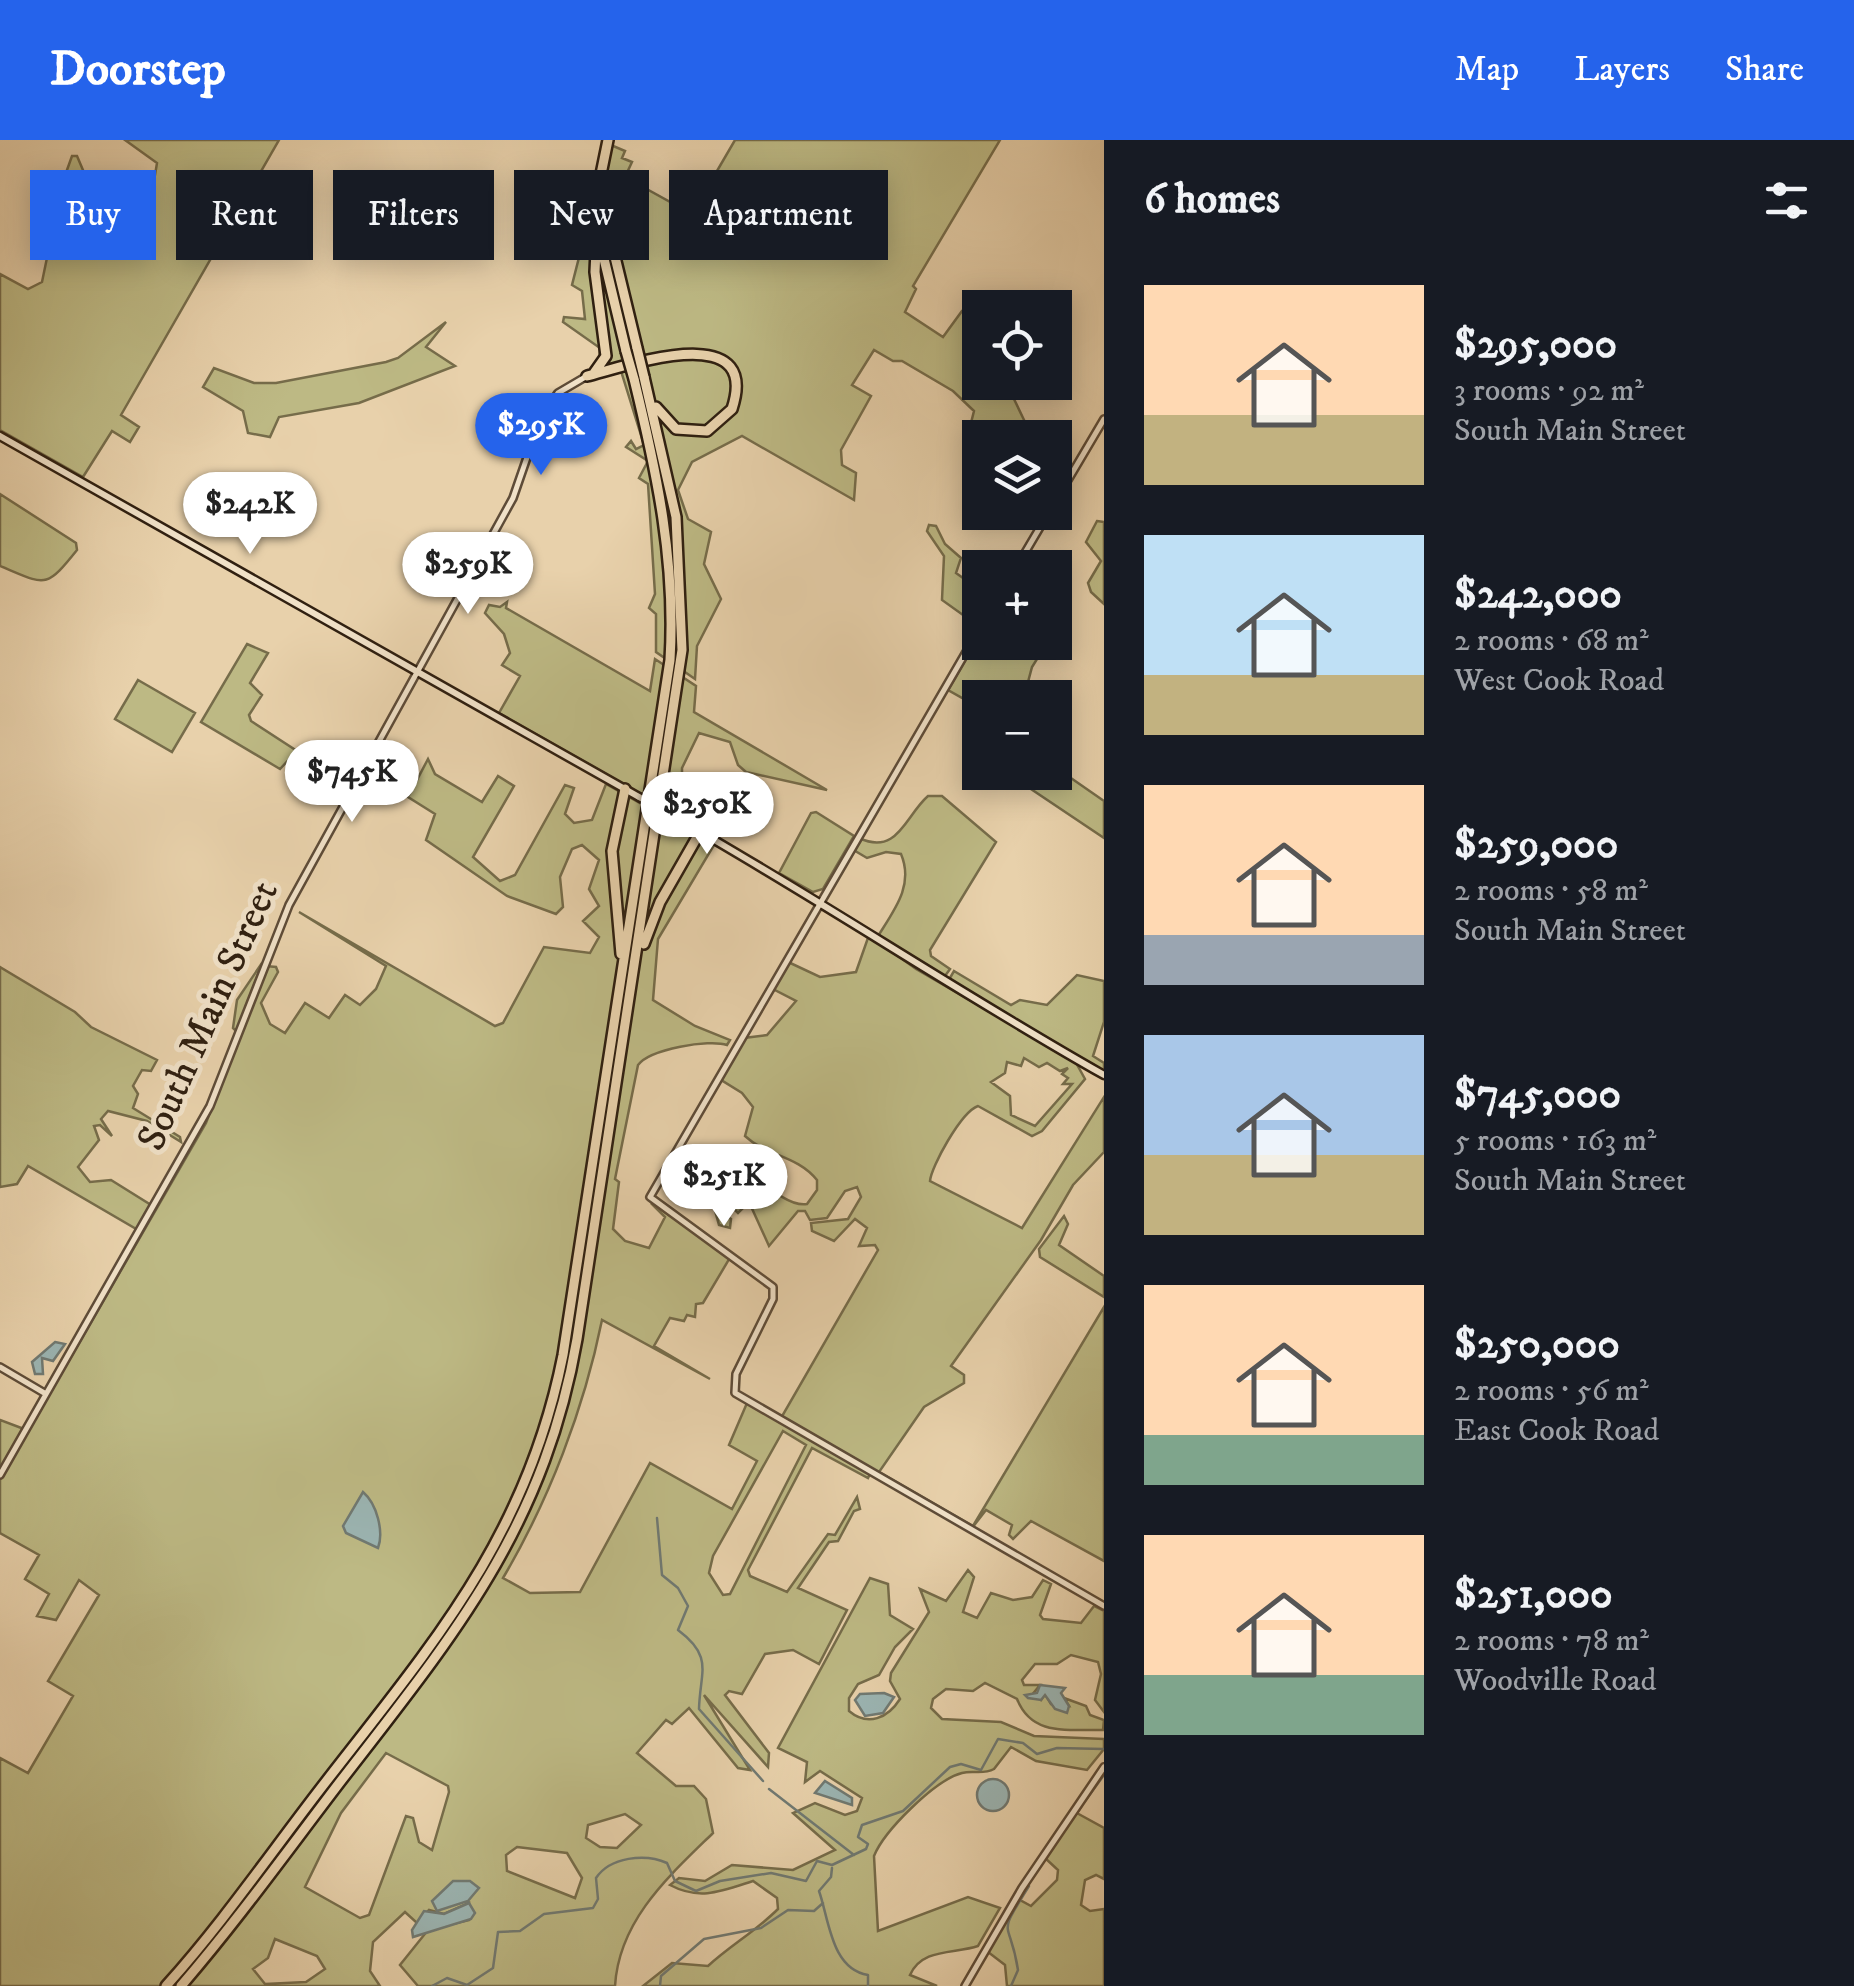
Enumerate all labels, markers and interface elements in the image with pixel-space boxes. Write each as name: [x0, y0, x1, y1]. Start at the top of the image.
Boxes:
text: Doorstep: [50, 40, 226, 100]
text: Map: [1455, 48, 1519, 92]
text: Layers: [1574, 48, 1670, 92]
text: Share: [1725, 48, 1804, 92]
chip: Buy: [30, 170, 156, 260]
chip: Rent: [176, 170, 313, 260]
chip: Filters: [333, 170, 494, 260]
chip: New: [514, 170, 649, 260]
chip: Apartment: [669, 170, 888, 260]
icon: filters: [1759, 173, 1814, 228]
text: 6 homes: [1144, 174, 1280, 226]
map controls: [962, 290, 1072, 790]
button: locate: [962, 290, 1072, 400]
text: $295,000: [1454, 319, 1617, 371]
icon: home: [1224, 325, 1344, 445]
text: 3 rooms · 92 m²: [1454, 371, 1644, 411]
pin: $295K: [471, 393, 611, 478]
text: $295K: [497, 405, 585, 445]
text: South Main Street: [1454, 411, 1686, 451]
button: layers: [962, 420, 1072, 530]
pin: $242K: [180, 472, 320, 557]
text: $242K: [205, 484, 295, 524]
pin: $259K: [398, 532, 538, 617]
text: $259K: [424, 544, 512, 584]
button: +: [962, 550, 1072, 660]
text: $242,000: [1454, 569, 1622, 621]
icon: home: [1224, 575, 1344, 695]
text: 2 rooms · 68 m²: [1454, 621, 1649, 661]
text: West Cook Road: [1454, 661, 1664, 701]
button: −: [962, 680, 1072, 790]
pin: $745K: [282, 740, 422, 825]
text: $745K: [307, 752, 397, 792]
pin: $250K: [637, 772, 777, 857]
text: $250K: [663, 784, 751, 824]
text: $259,000: [1454, 819, 1618, 871]
icon: home: [1224, 825, 1344, 945]
text: 2 rooms · 58 m²: [1454, 871, 1648, 911]
street label: South Main Street: [127, 873, 291, 1159]
text: South Main Street: [1454, 911, 1686, 951]
text: $745,000: [1454, 1069, 1621, 1121]
icon: home: [1224, 1075, 1344, 1195]
text: 5 rooms · 163 m²: [1454, 1121, 1656, 1161]
pin: $251K: [654, 1144, 794, 1229]
text: $251K: [682, 1156, 766, 1196]
text: South Main Street: [1454, 1161, 1686, 1201]
text: $250,000: [1454, 1319, 1620, 1371]
icon: home: [1224, 1325, 1344, 1445]
text: 2 rooms · 56 m²: [1454, 1371, 1649, 1411]
text: East Cook Road: [1454, 1411, 1659, 1451]
text: $251,000: [1454, 1569, 1613, 1621]
icon: home: [1224, 1575, 1344, 1695]
text: 2 rooms · 78 m²: [1454, 1621, 1649, 1661]
text: Woodville Road: [1454, 1661, 1657, 1701]

